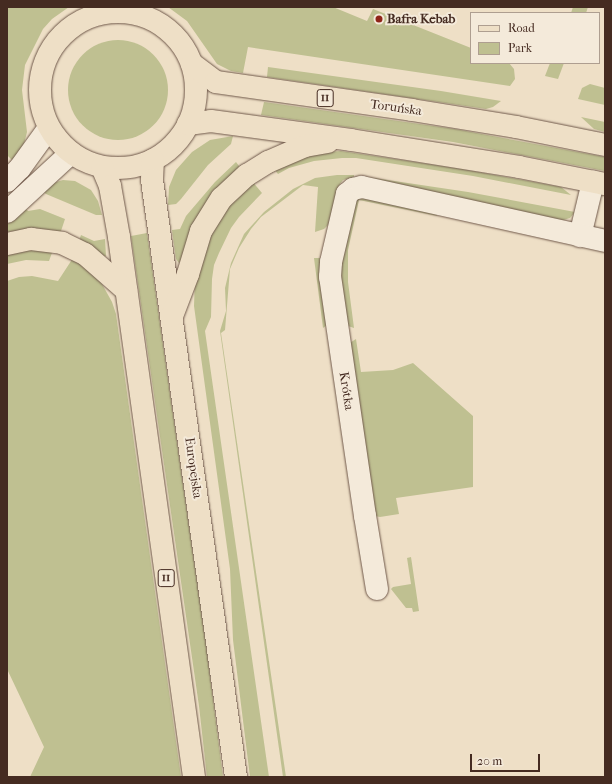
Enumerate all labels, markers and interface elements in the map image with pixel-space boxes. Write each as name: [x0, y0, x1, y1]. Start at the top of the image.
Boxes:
place label: Bafra Kebab: [387, 11, 455, 27]
legend: [470, 12, 600, 64]
marker: Bafra Kebab: [374, 14, 384, 24]
text: Road: [508, 21, 535, 35]
text: Park: [508, 41, 532, 55]
road number: 11: [316, 88, 334, 108]
street label: Toruńska: [369, 97, 423, 119]
street label: Krótka: [335, 371, 357, 411]
street label: Europejska: [181, 436, 205, 500]
road number: 11: [157, 568, 175, 588]
scale bar: [472, 746, 542, 772]
text: 20 m: [477, 754, 502, 768]

